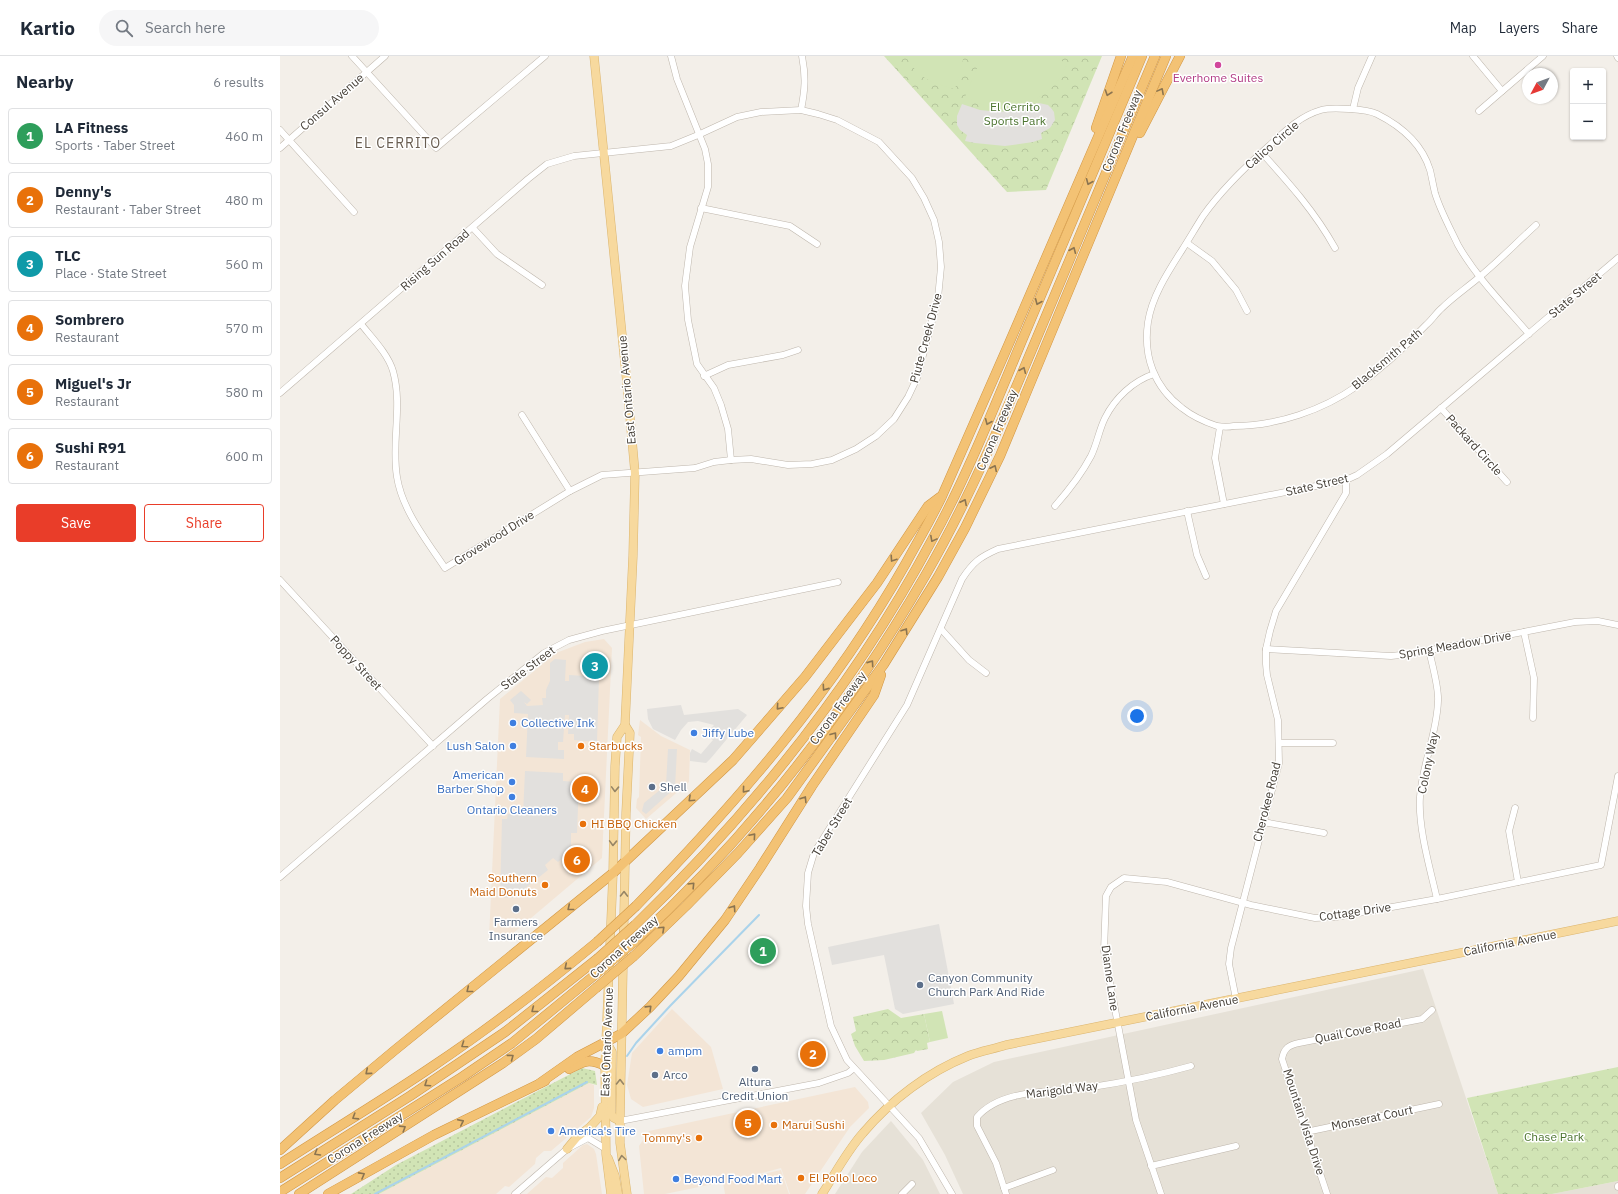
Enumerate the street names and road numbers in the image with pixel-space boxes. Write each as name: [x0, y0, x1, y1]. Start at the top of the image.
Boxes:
street label: Consul Avenue: [297, 70, 367, 133]
street label: Corona Freeway: [1098, 88, 1145, 174]
street label: Calico Circle: [1242, 117, 1302, 172]
street label: Rising Sun Road: [397, 226, 472, 294]
street label: State Street: [1545, 268, 1604, 321]
street label: Piute Creek Drive: [906, 291, 945, 385]
street label: Blacksmith Path: [1348, 325, 1425, 392]
street label: East Ontario Avenue: [614, 335, 639, 445]
street label: Corona Freeway: [973, 387, 1020, 473]
street label: Packard Circle: [1443, 411, 1506, 479]
street label: State Street: [1284, 470, 1350, 499]
street label: Grovewood Drive: [451, 507, 537, 568]
street label: Spring Meadow Drive: [1398, 627, 1513, 662]
street label: Poppy Street: [327, 632, 386, 693]
street label: State Street: [498, 642, 558, 693]
street label: Corona Freeway: [806, 668, 869, 747]
street label: Colony Way: [1414, 731, 1441, 795]
street label: Cherokee Road: [1249, 760, 1284, 843]
street label: Taber Street: [808, 795, 855, 859]
street label: Cottage Drive: [1318, 899, 1392, 924]
street label: Corona Freeway: [586, 912, 661, 981]
street label: California Avenue: [1462, 926, 1558, 959]
street label: Dianne Lane: [1098, 944, 1123, 1012]
street label: East Ontario Avenue: [597, 987, 616, 1097]
street label: California Avenue: [1144, 991, 1240, 1024]
street label: Quail Cove Road: [1313, 1015, 1402, 1046]
street label: Mountain Vista Drive: [1280, 1067, 1329, 1177]
street label: Marigold Way: [1025, 1078, 1099, 1101]
street label: Monserat Court: [1330, 1102, 1414, 1133]
street label: Corona Freeway: [324, 1108, 405, 1167]

